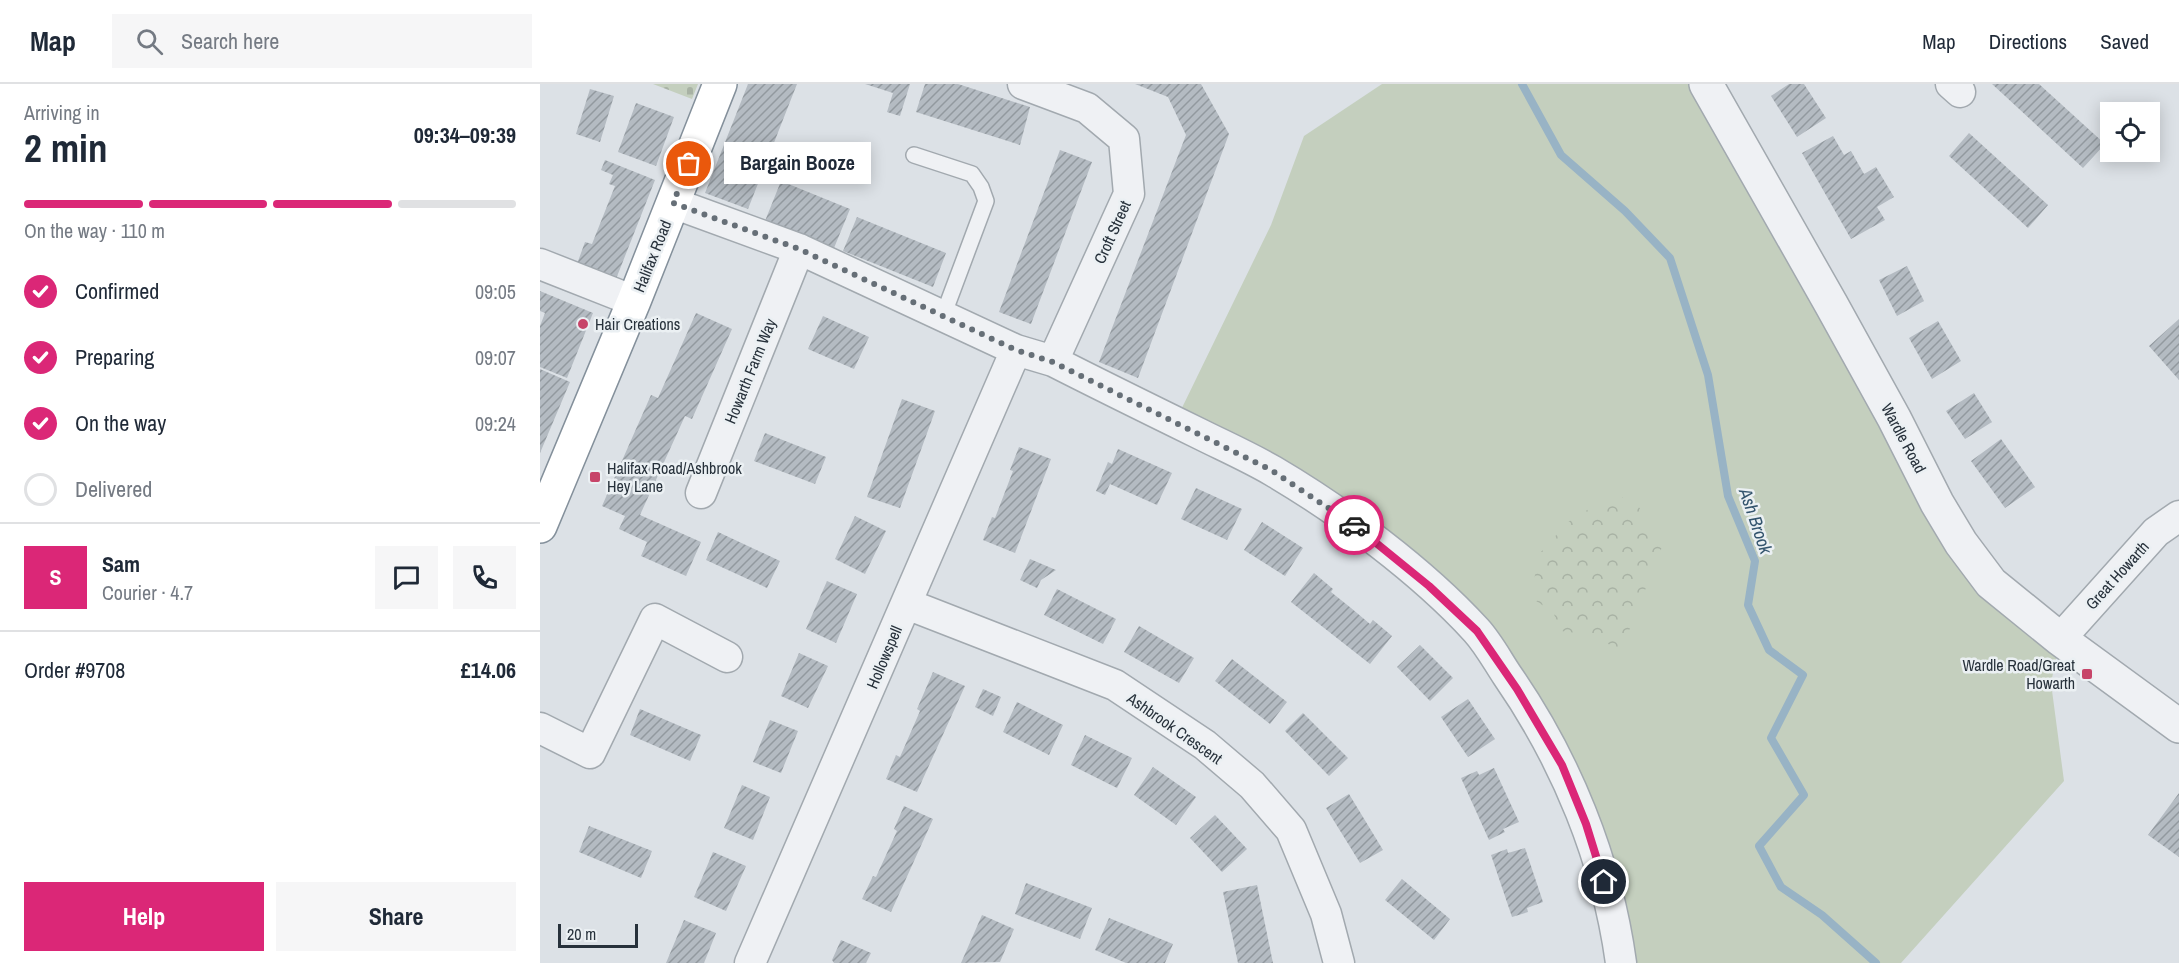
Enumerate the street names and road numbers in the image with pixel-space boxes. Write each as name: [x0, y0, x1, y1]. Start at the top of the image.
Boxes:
street label: Croft Street: [1088, 197, 1136, 267]
street label: Halifax Road: [628, 217, 676, 295]
street label: Howarth Farm Way: [719, 315, 781, 427]
street label: Wardle Road: [1876, 399, 1932, 477]
street label: Great Howarth: [2080, 536, 2154, 614]
street label: Hollowspell: [861, 622, 907, 692]
street label: Ashbrook Crescent: [1122, 686, 1227, 769]

